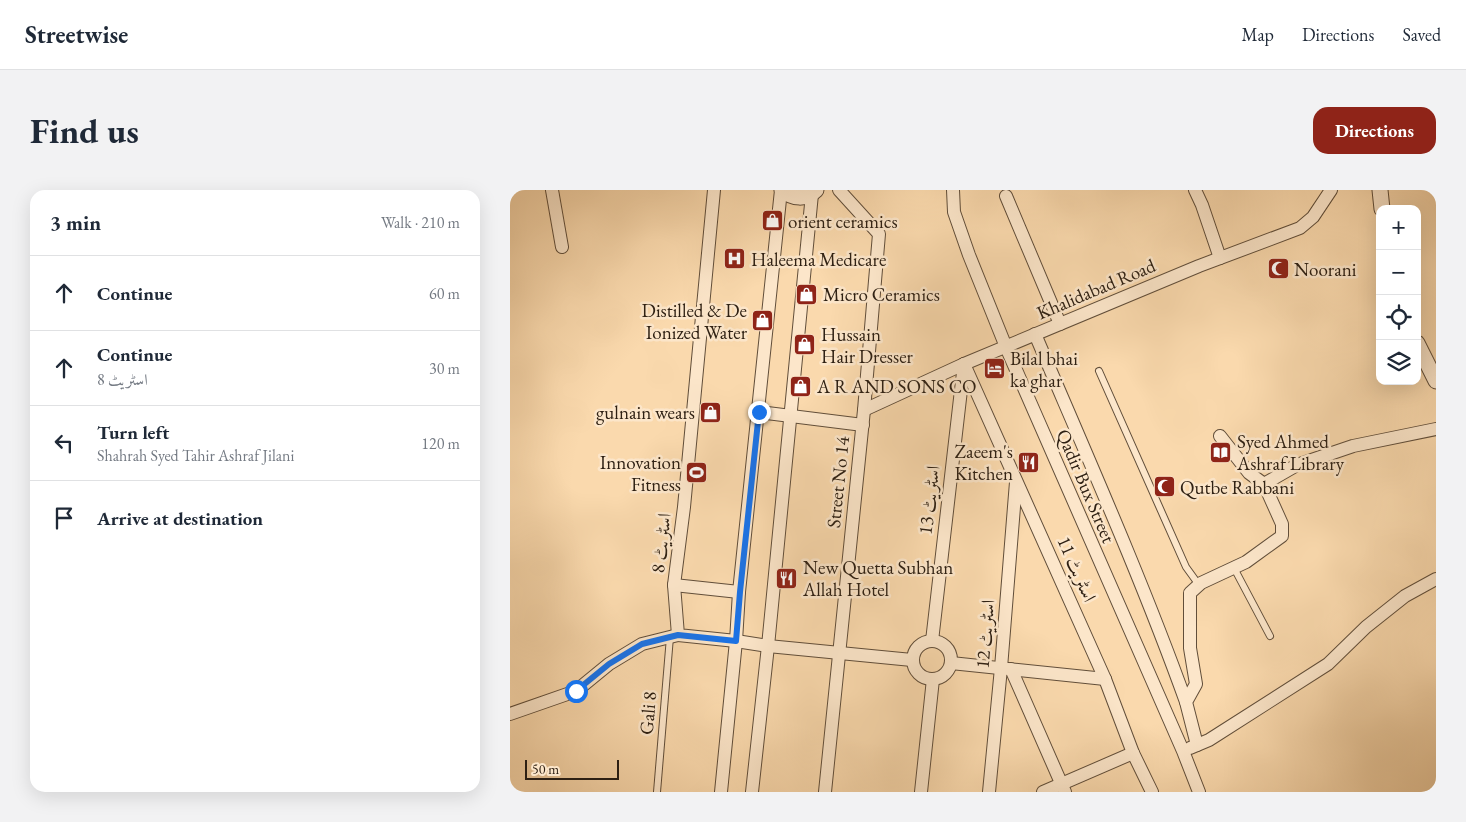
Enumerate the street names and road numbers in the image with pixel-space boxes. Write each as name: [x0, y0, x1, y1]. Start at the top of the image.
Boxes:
street label: Khalidabad Road: [1033, 253, 1160, 325]
street label: Qadir Bux Street: [1051, 425, 1121, 547]
street label: Street No 14: [821, 434, 855, 529]
street label: اسٹریٹ 13: [912, 464, 946, 536]
street label: اسٹریٹ 8: [645, 512, 677, 574]
street label: اسٹریٹ 11: [1051, 532, 1103, 606]
street label: اسٹریٹ 12: [970, 598, 1000, 670]
street label: Gali 8: [634, 690, 662, 736]

